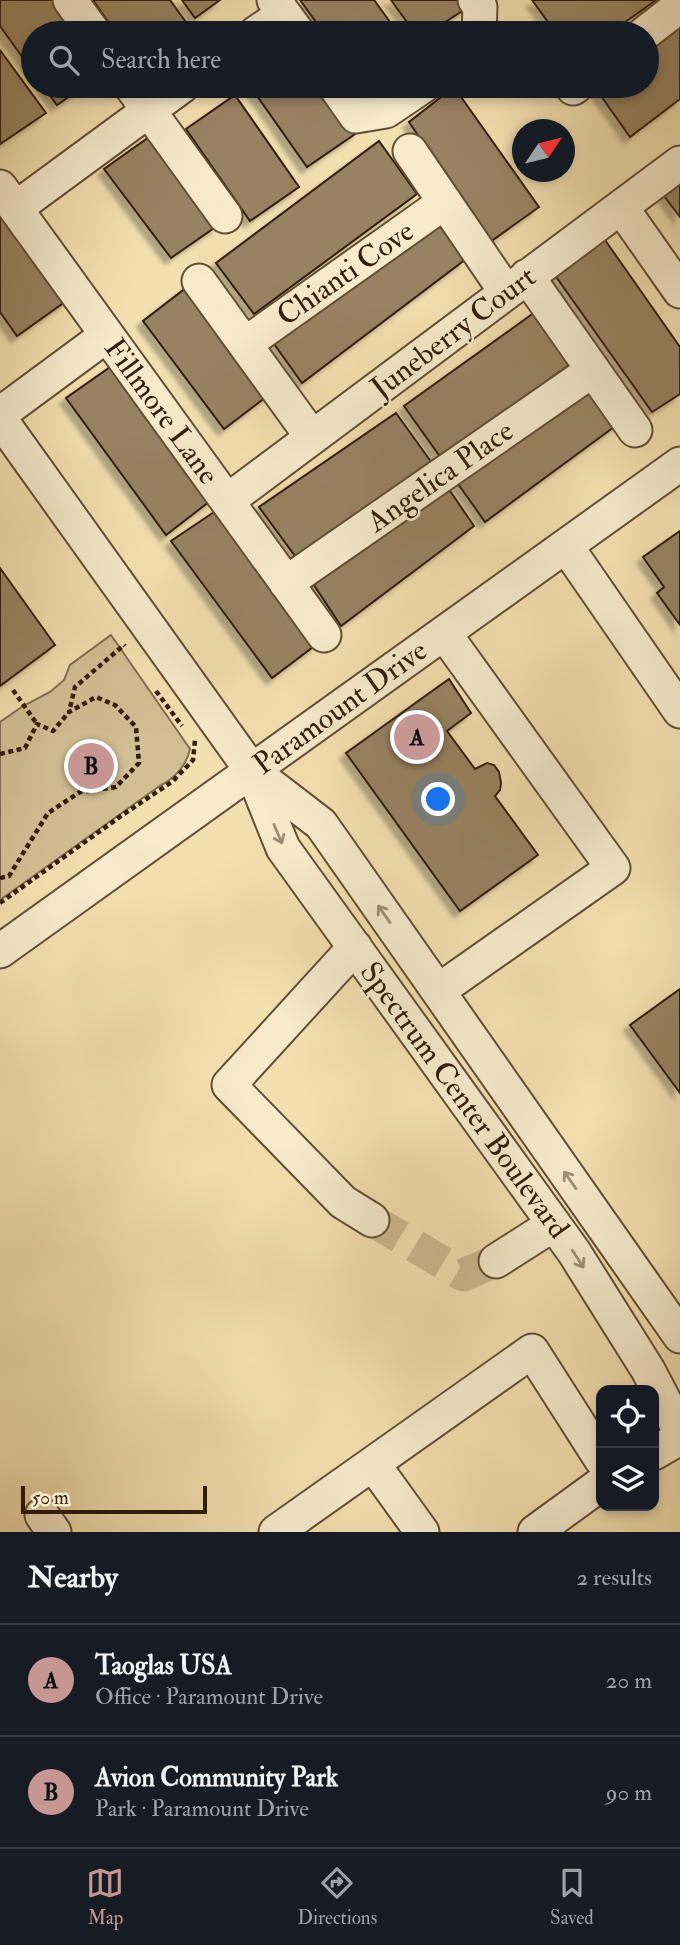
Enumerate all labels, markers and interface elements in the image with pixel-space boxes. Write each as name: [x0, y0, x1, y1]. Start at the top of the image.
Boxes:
search box: [21, 21, 659, 98]
icon: search: [45, 41, 83, 79]
text: Search here: [101, 44, 221, 76]
north arrow: [512, 119, 575, 182]
street label: Chianti Cove: [270, 213, 421, 334]
street label: Juneberry Court: [363, 258, 543, 407]
street label: Fillmore Lane: [96, 331, 227, 492]
street label: Angelica Place: [359, 412, 521, 541]
street label: Paramount Drive: [246, 632, 434, 783]
pin: A: [394, 711, 440, 763]
pin: B: [68, 740, 114, 792]
your location: [421, 782, 455, 816]
one-way arrow: [272, 823, 285, 844]
one-way arrow: [377, 905, 391, 924]
street label: Spectrum Center Boulevard: [352, 955, 577, 1246]
one-way arrow: [563, 1171, 577, 1190]
one-way arrow: [572, 1249, 586, 1269]
map controls: [596, 1385, 659, 1511]
button: locate: [596, 1385, 659, 1448]
button: layers: [596, 1448, 659, 1511]
scale bar: [21, 1483, 206, 1515]
text: 50 m: [32, 1486, 69, 1510]
text: Nearby: [28, 1559, 118, 1596]
text: 2 results: [577, 1563, 652, 1592]
text: Taoglas USA: [95, 1650, 232, 1682]
text: A: [44, 1666, 58, 1695]
text: 20 m: [606, 1666, 652, 1695]
text: Office · Paramount Drive: [95, 1682, 323, 1711]
text: Avion Community Park: [95, 1762, 338, 1794]
text: B: [43, 1778, 59, 1807]
text: 90 m: [606, 1778, 652, 1807]
text: Park · Paramount Drive: [95, 1794, 309, 1823]
tab: Map: [86, 1864, 124, 1930]
tab: Directions: [297, 1864, 377, 1930]
tab: Saved: [550, 1864, 594, 1930]

